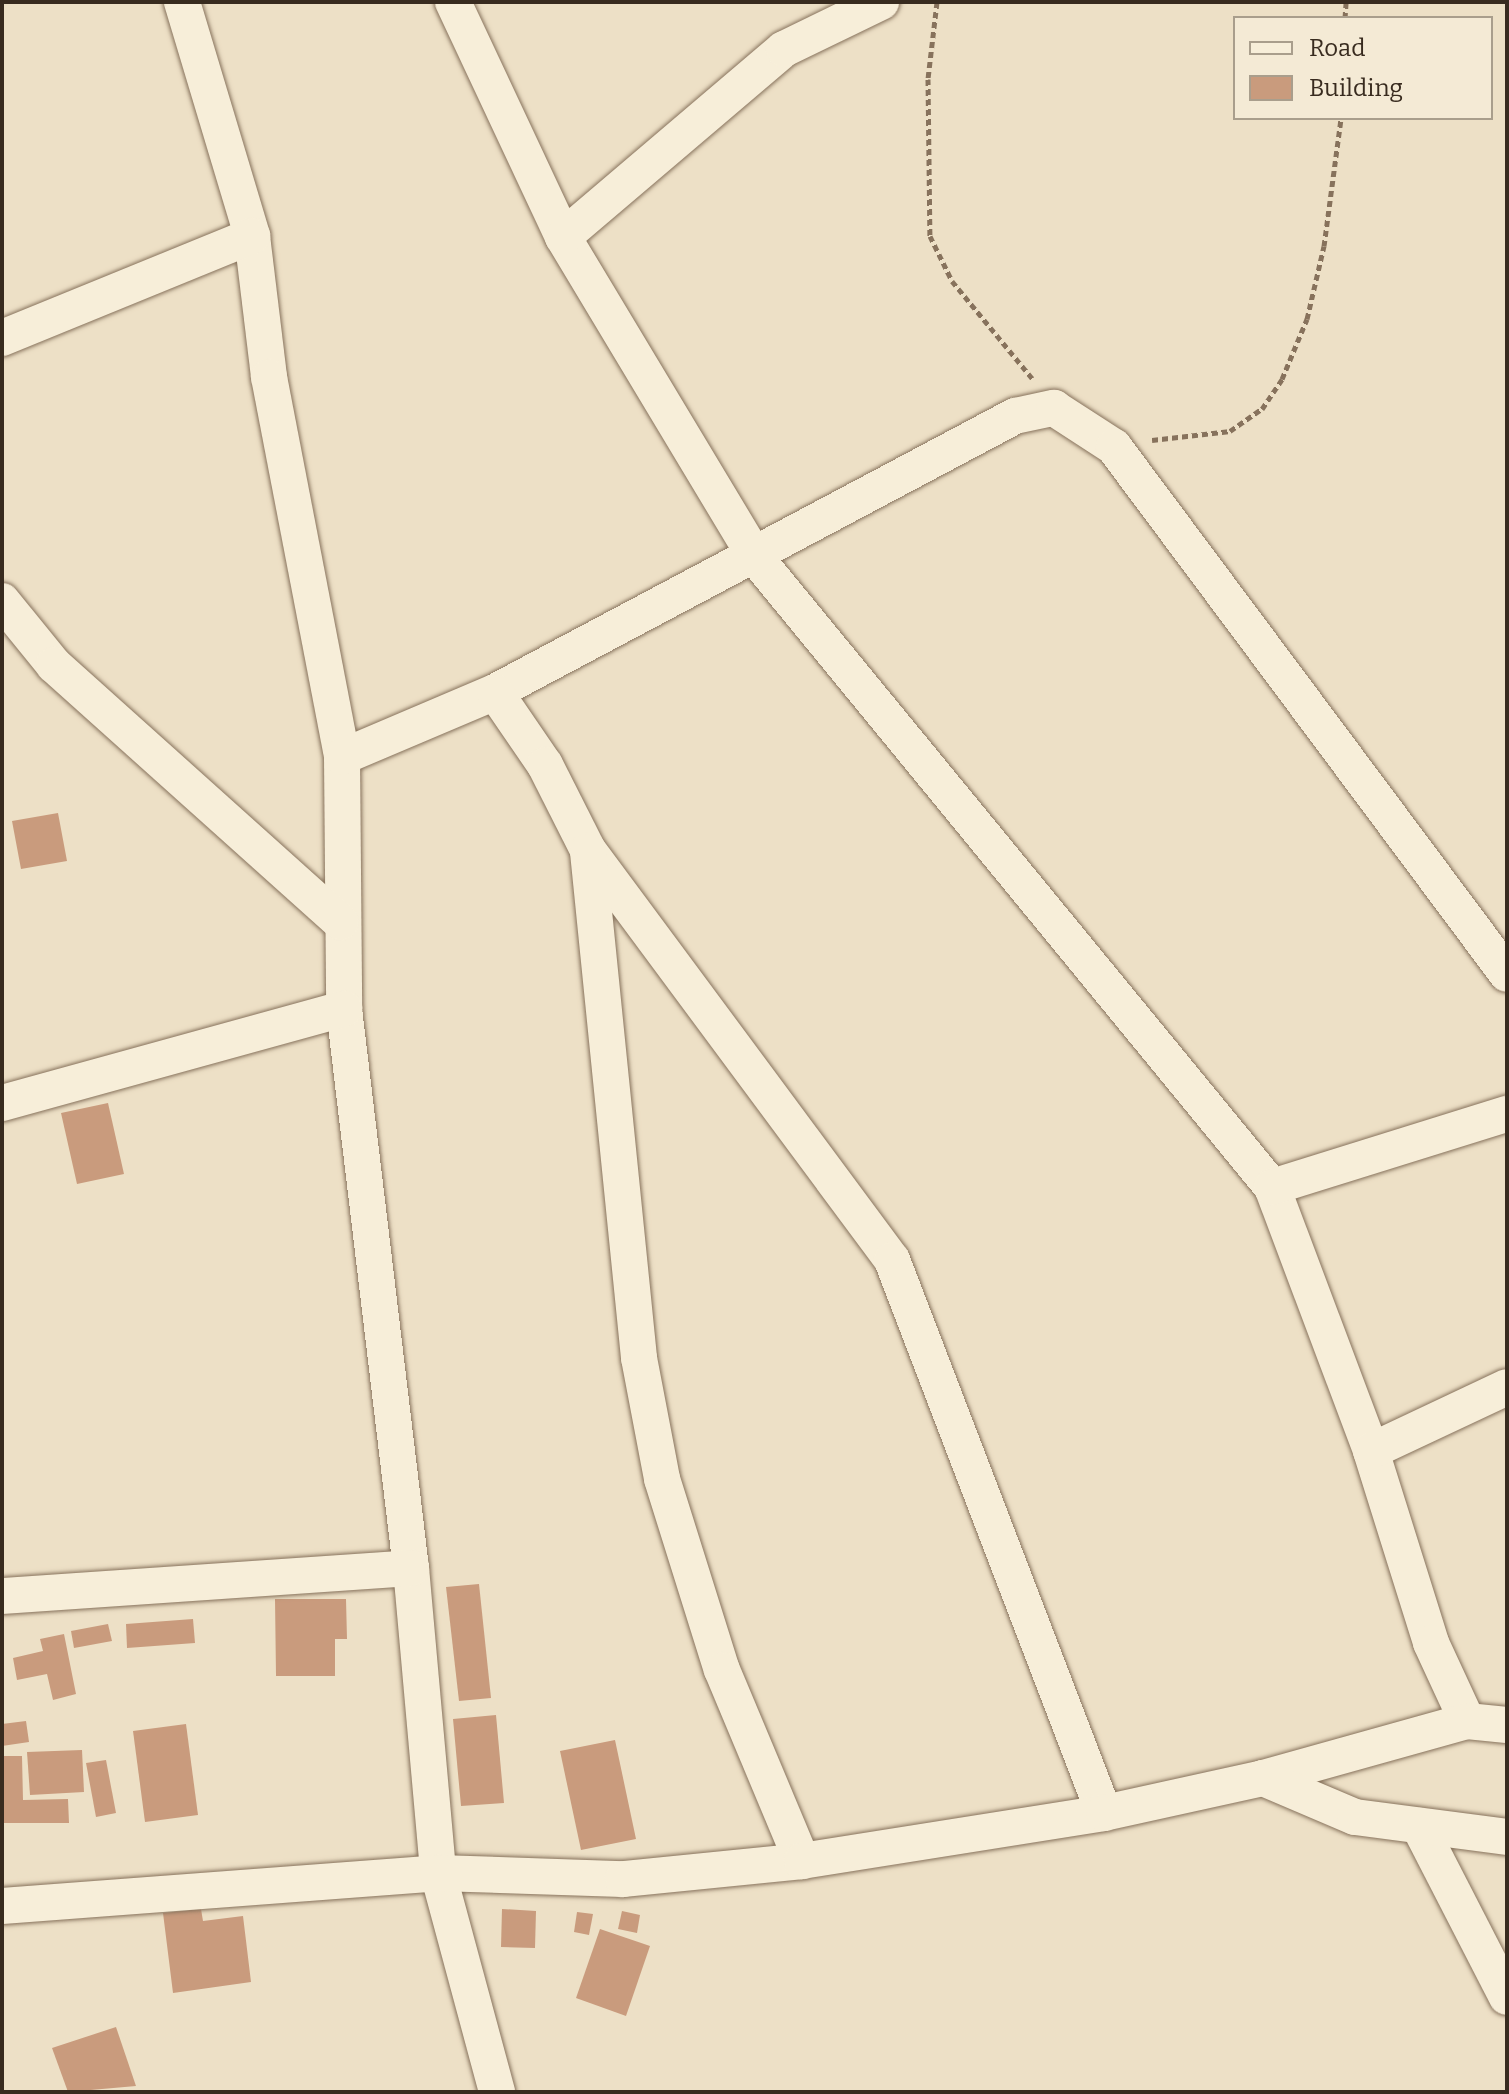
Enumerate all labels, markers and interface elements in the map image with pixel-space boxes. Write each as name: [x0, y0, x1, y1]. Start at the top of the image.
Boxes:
legend: [1233, 16, 1493, 120]
text: Road: [1309, 34, 1365, 62]
text: Building: [1309, 74, 1403, 102]

